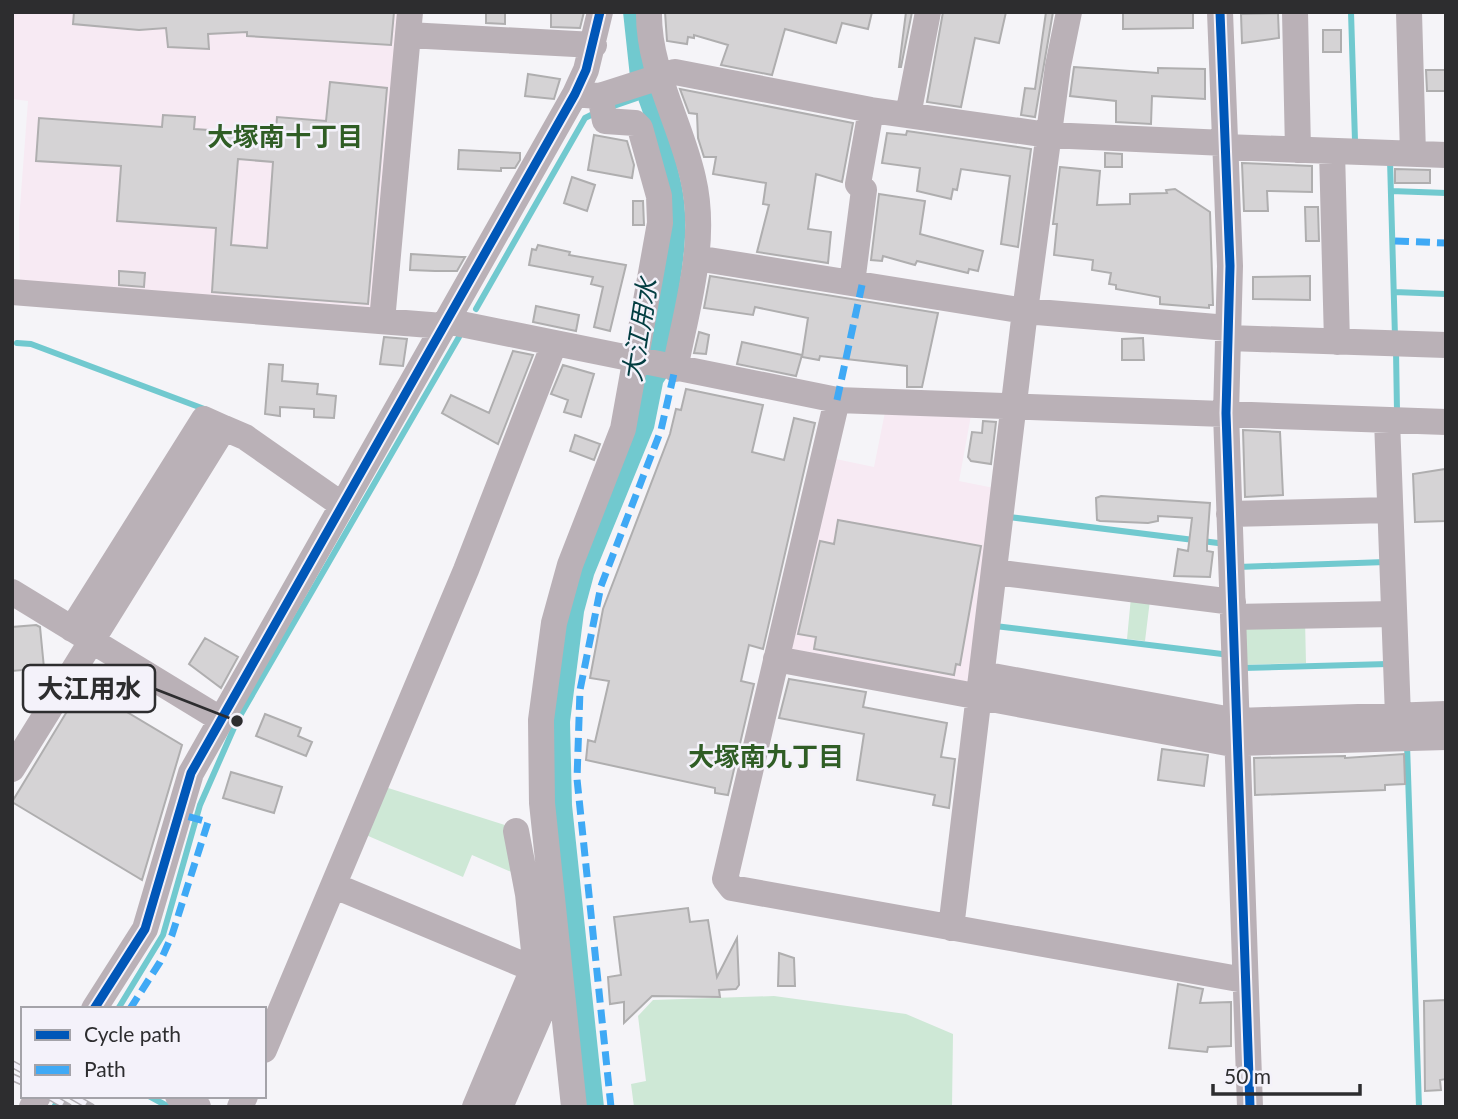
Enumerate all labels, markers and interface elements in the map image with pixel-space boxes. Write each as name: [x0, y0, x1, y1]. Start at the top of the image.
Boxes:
district label: 大塚南十丁目: [207, 120, 363, 152]
water label: 大江用水: [615, 273, 663, 384]
callout: 大江用水: [23, 665, 155, 712]
text: 大江用水: [37, 672, 141, 704]
district label: 大塚南九丁目: [688, 740, 844, 772]
legend: [21, 1007, 266, 1098]
text: Cycle path: [84, 1021, 181, 1046]
scale bar: [1213, 1052, 1360, 1096]
text: Path: [84, 1056, 126, 1081]
text: 50 m: [1224, 1063, 1271, 1088]

